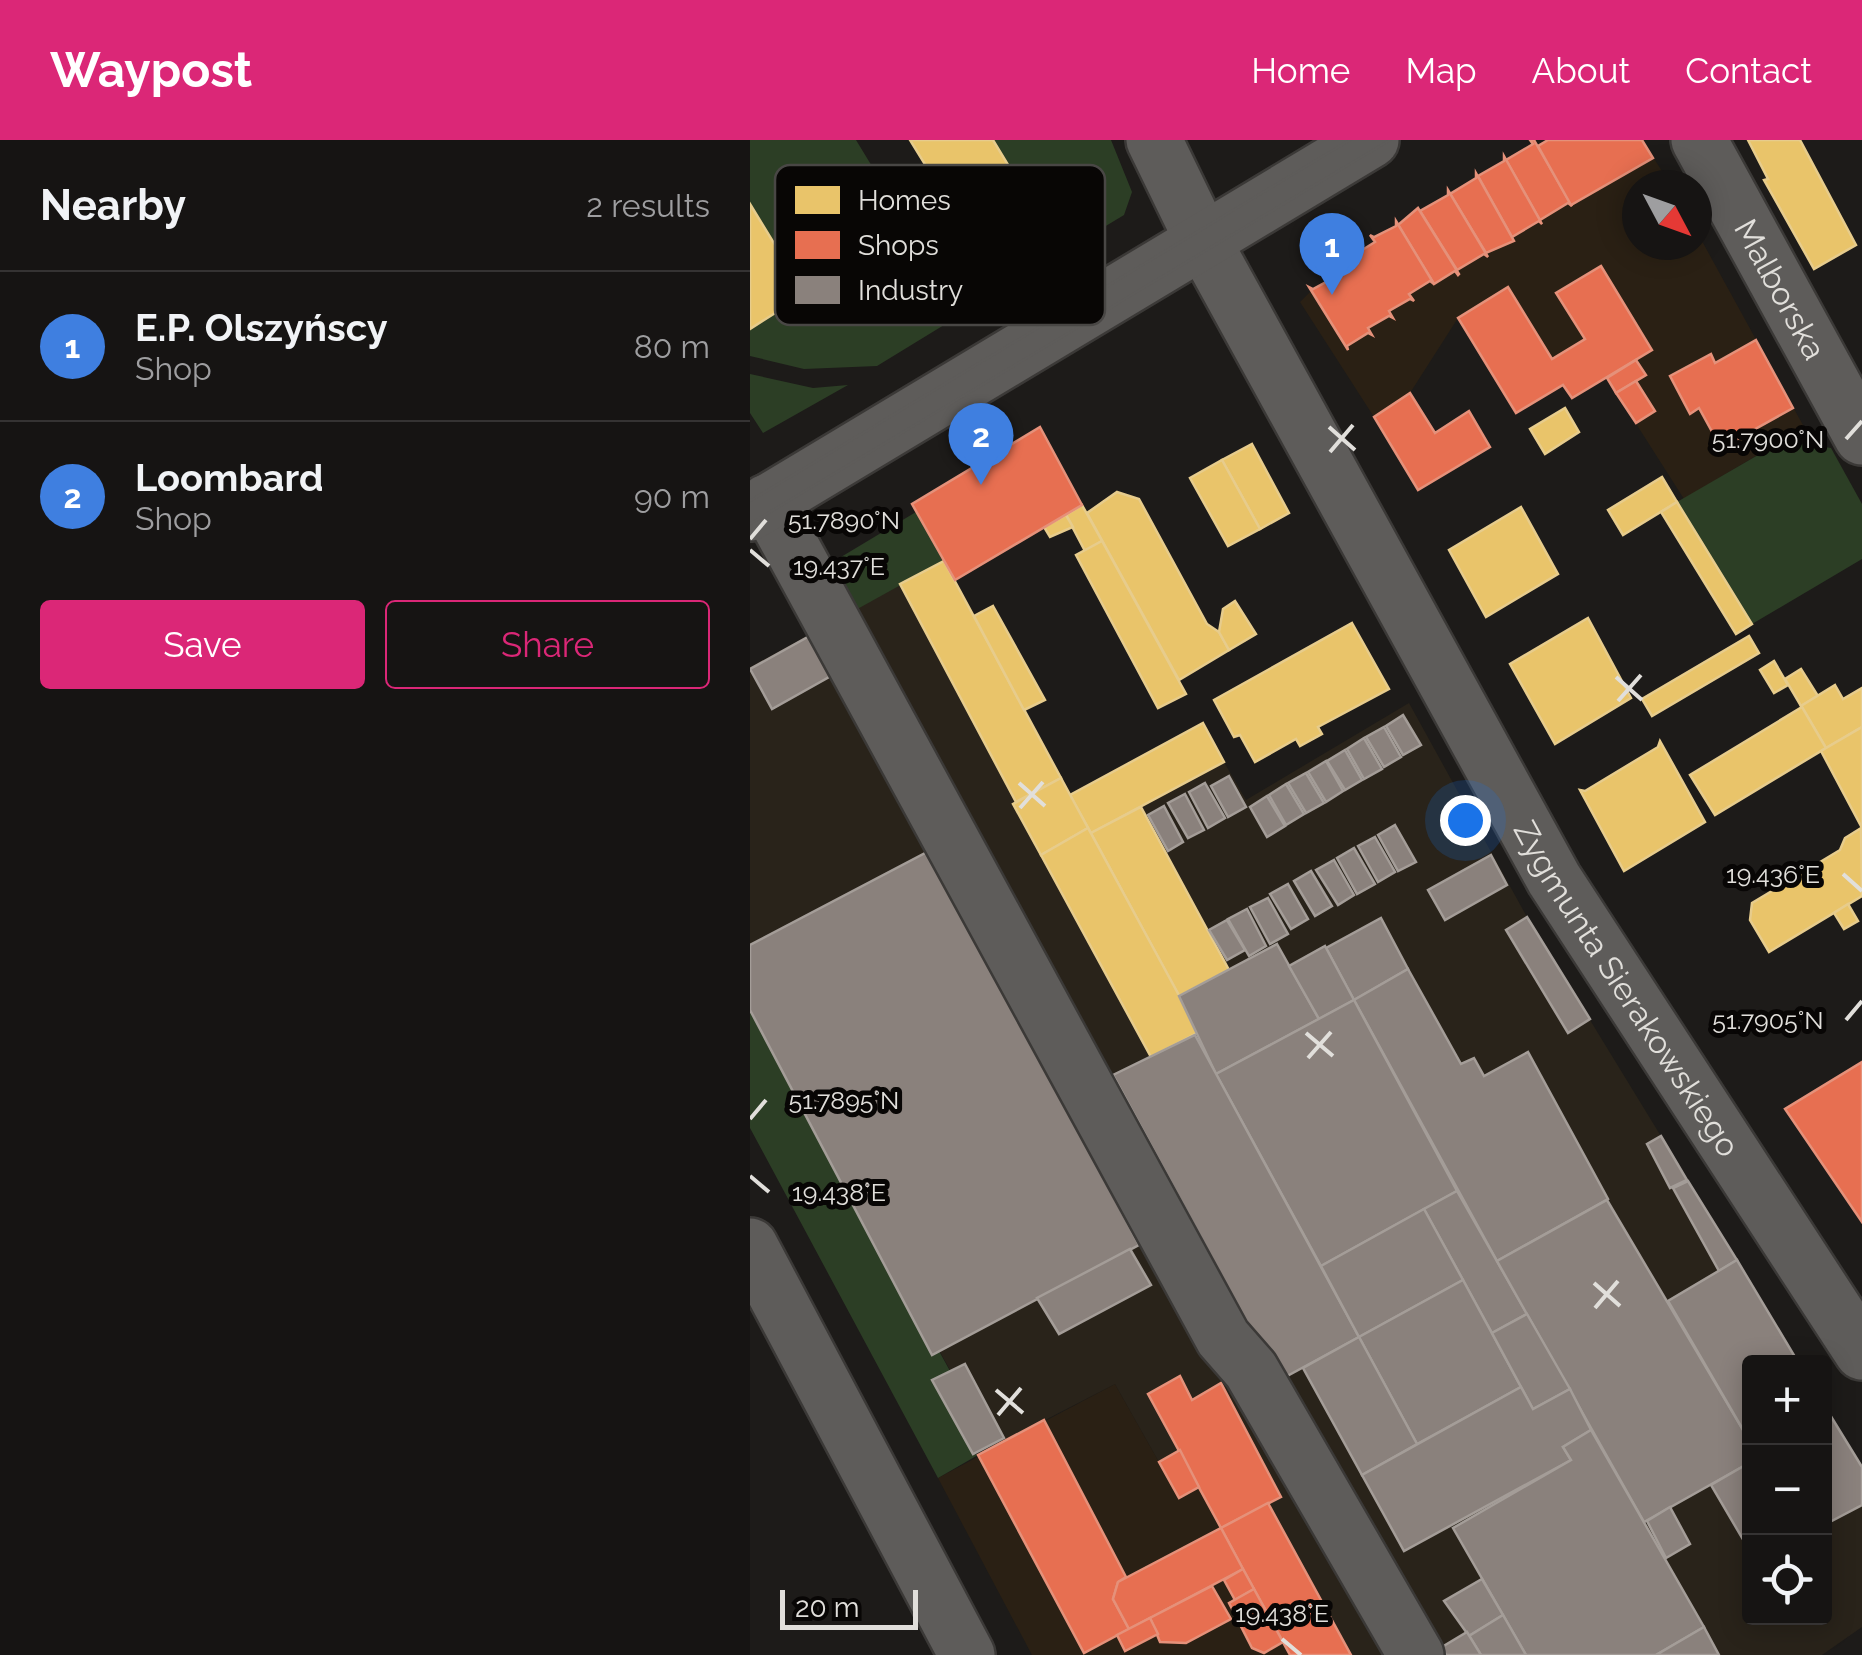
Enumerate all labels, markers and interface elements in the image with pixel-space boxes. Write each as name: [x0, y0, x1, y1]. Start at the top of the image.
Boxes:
text: Waypost: [50, 42, 252, 98]
text: Home: [1251, 50, 1350, 91]
text: Map: [1405, 50, 1477, 91]
text: About: [1532, 50, 1630, 91]
text: Contact: [1685, 50, 1812, 91]
legend: [775, 165, 1105, 325]
north arrow: [1622, 170, 1712, 260]
text: Nearby: [40, 181, 186, 230]
text: Homes: [858, 184, 951, 217]
text: 2 results: [586, 187, 710, 224]
pin: 1: [1300, 212, 1364, 295]
street label: Malborska: [1728, 213, 1834, 365]
text: Shops: [858, 229, 939, 262]
text: Industry: [858, 274, 963, 307]
text: E.P. Olszyńscy: [135, 305, 388, 350]
text: 1: [65, 328, 80, 365]
text: 80 m: [634, 328, 710, 365]
text: Shop: [135, 350, 212, 387]
pin: 2: [948, 402, 1014, 485]
text: 51.7900°N: [1712, 424, 1824, 454]
text: Loombard: [135, 455, 323, 500]
text: 2: [63, 478, 82, 515]
text: 90 m: [634, 478, 710, 515]
text: Shop: [135, 500, 212, 537]
text: 51.7890°N: [788, 505, 900, 535]
text: 19.437°E: [793, 551, 885, 581]
button: Save: [40, 600, 365, 689]
button: Share: [385, 600, 710, 689]
your location: [1440, 795, 1491, 846]
street label: Zygmunta Sierakowskiego: [1507, 814, 1748, 1163]
text: 19.436°E: [1726, 859, 1820, 889]
text: 51.7905°N: [1712, 1005, 1824, 1035]
text: 51.7895°N: [789, 1085, 899, 1115]
text: 19.438°E: [792, 1177, 886, 1207]
map controls: [1742, 1355, 1832, 1625]
button: +: [1742, 1355, 1832, 1445]
button: −: [1742, 1445, 1832, 1535]
button: locate: [1742, 1535, 1832, 1625]
scale bar: [780, 1585, 918, 1630]
text: 20 m: [795, 1591, 860, 1624]
text: 19.438°E: [1235, 1598, 1329, 1628]

